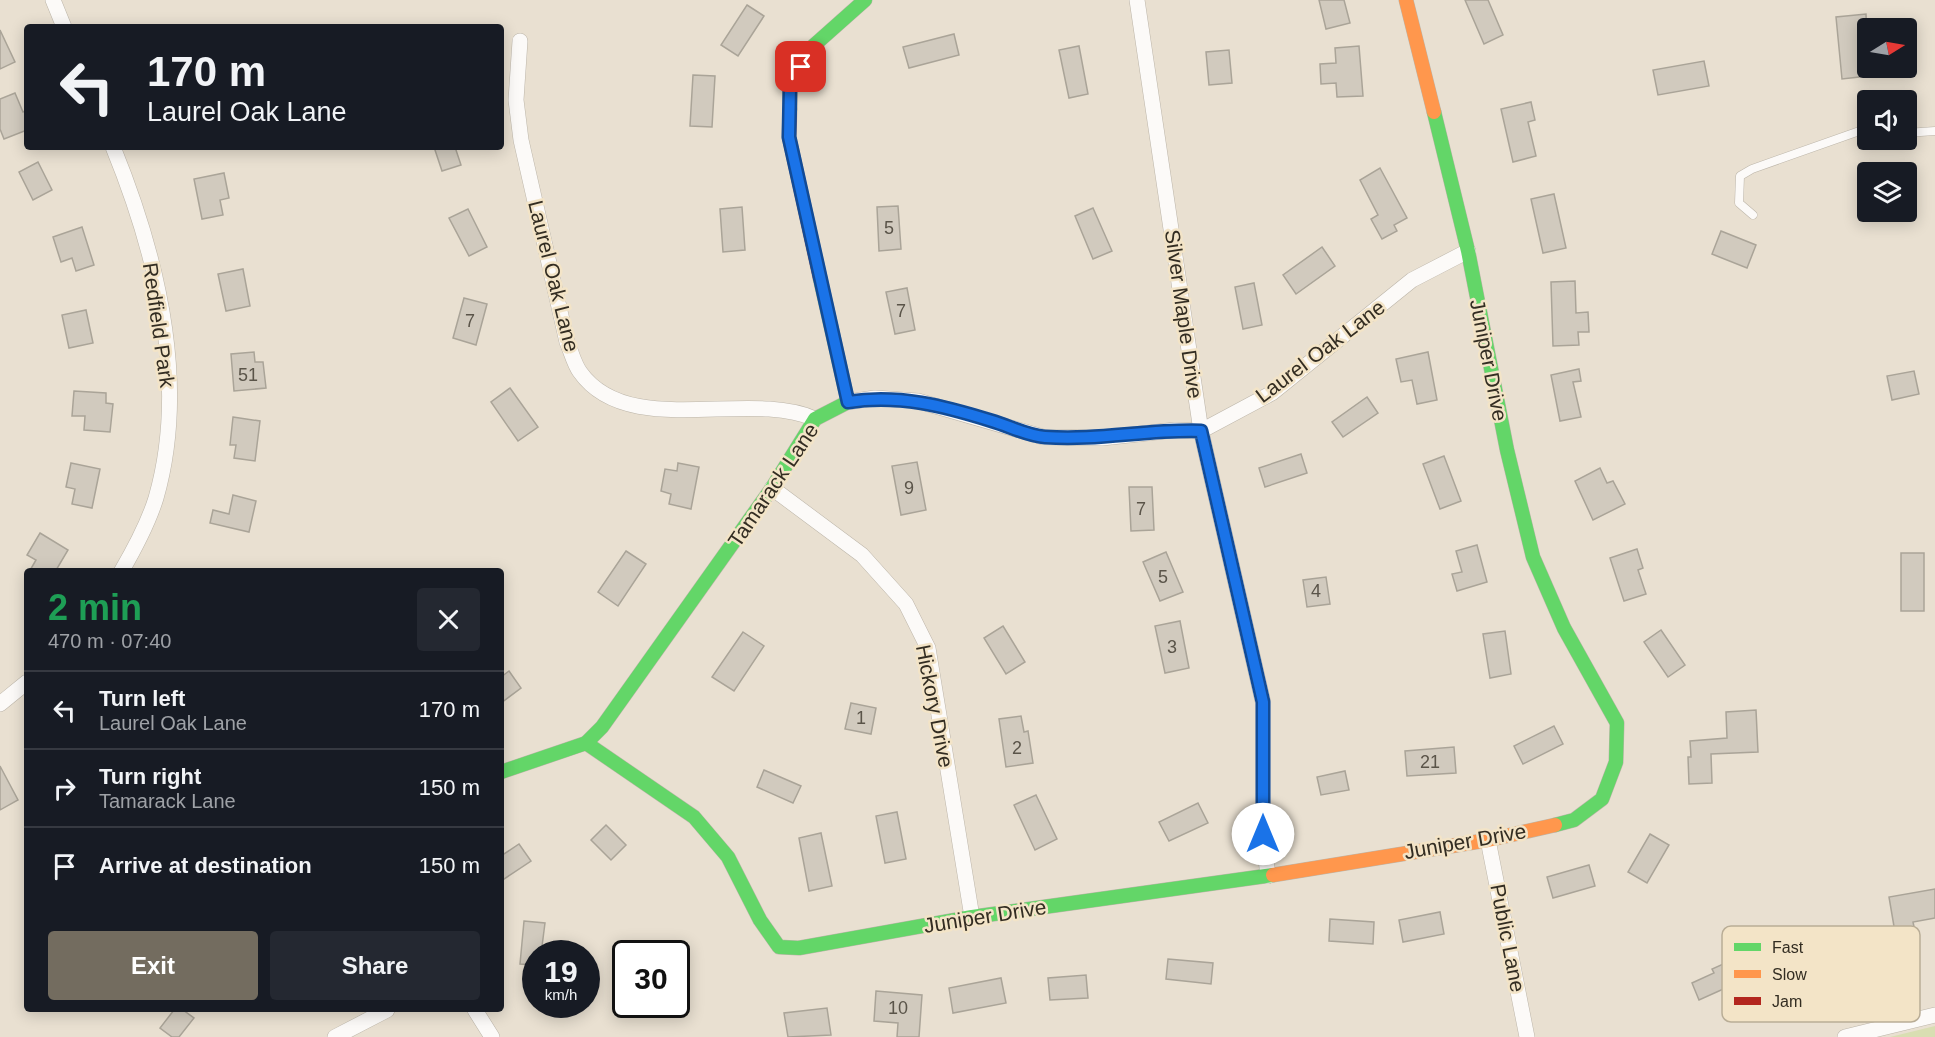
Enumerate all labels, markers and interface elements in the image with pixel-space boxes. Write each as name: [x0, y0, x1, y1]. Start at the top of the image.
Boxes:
north arrow: [1857, 18, 1917, 78]
map controls: [1857, 18, 1917, 222]
pin: [775, 41, 826, 92]
icon: left: [48, 48, 126, 126]
text: 170 m: [147, 48, 266, 95]
icon: arrive: [784, 50, 817, 83]
button: sound: [1857, 90, 1917, 150]
text: Laurel Oak Lane: [147, 97, 347, 127]
button: layers: [1857, 162, 1917, 222]
street label: Laurel Oak Lane: [524, 198, 584, 354]
house number: 5: [884, 218, 894, 238]
street label: Silver Maple Drive: [1161, 228, 1207, 400]
street label: Redfield Park: [139, 261, 179, 390]
street label: Laurel Oak Lane: [1251, 295, 1389, 407]
street label: Juniper Drive: [1466, 297, 1512, 423]
house number: 7: [896, 301, 906, 321]
house number: 7: [465, 311, 475, 331]
house number: 51: [238, 365, 258, 385]
street label: Tamarack Lane: [723, 419, 823, 551]
house number: 9: [904, 478, 914, 498]
house number: 7: [1136, 499, 1146, 519]
house number: 5: [1158, 567, 1168, 587]
house number: 4: [1311, 581, 1321, 601]
text: 2 min: [48, 587, 142, 628]
button: close: [417, 588, 480, 651]
text: 470 m · 07:40: [48, 630, 171, 652]
house number: 3: [1167, 637, 1177, 657]
street label: Hickory Drive: [912, 643, 958, 769]
text: Turn left: [99, 686, 185, 711]
icon: left: [48, 694, 81, 727]
text: 170 m: [419, 697, 480, 722]
house number: 1: [856, 708, 866, 728]
text: Laurel Oak Lane: [99, 712, 247, 734]
house number: 2: [1012, 738, 1022, 758]
house number: 21: [1420, 752, 1440, 772]
text: Turn right: [99, 764, 201, 789]
icon: right: [48, 772, 81, 805]
text: 150 m: [419, 775, 480, 800]
text: Tamarack Lane: [99, 790, 236, 812]
position arrow: [1231, 802, 1295, 866]
street label: Juniper Drive: [1402, 819, 1528, 863]
icon: arrive: [48, 850, 81, 883]
text: Arrive at destination: [99, 853, 312, 878]
text: 150 m: [419, 853, 480, 878]
street label: Public Lane: [1486, 882, 1530, 994]
street label: Juniper Drive: [922, 895, 1048, 937]
legend: [1722, 926, 1920, 1022]
button: Exit: [48, 931, 258, 1000]
button: Share: [270, 931, 480, 1000]
text: Fast: [1772, 939, 1804, 956]
speed limit sign: 30: [612, 940, 690, 1018]
text: 19: [544, 955, 578, 988]
text: Slow: [1772, 966, 1807, 983]
text: km/h: [545, 986, 577, 1003]
text: Jam: [1772, 993, 1802, 1010]
house number: 10: [888, 998, 908, 1018]

